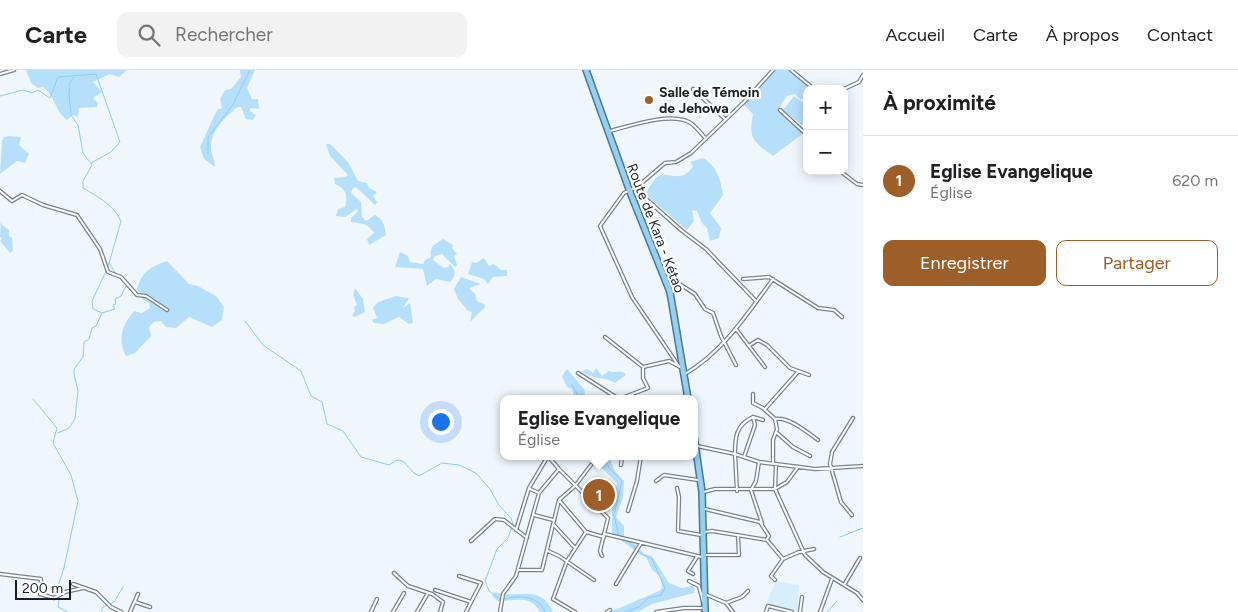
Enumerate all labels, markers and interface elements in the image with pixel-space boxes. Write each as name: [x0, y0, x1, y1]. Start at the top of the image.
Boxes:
search box: [117, 12, 467, 57]
text: Carte: [25, 20, 87, 49]
icon: search: [135, 21, 163, 49]
text: Rechercher: [175, 23, 273, 46]
text: Accueil: [885, 24, 945, 46]
text: Carte: [973, 24, 1018, 46]
text: À propos: [1046, 24, 1119, 46]
text: Contact: [1147, 24, 1213, 46]
place label: Salle de Témoin de Jehowa: [659, 84, 759, 117]
map controls: [803, 85, 848, 175]
button: +: [803, 85, 848, 130]
text: À proximité: [883, 90, 996, 115]
marker: Salle de Témoin de Jehowa: [643, 94, 655, 106]
button: −: [803, 130, 848, 175]
text: Eglise Evangelique: [930, 160, 1093, 183]
street label: Route de Kara - Kétao: [623, 161, 688, 295]
text: 1: [896, 171, 902, 190]
text: 620 m: [1172, 171, 1218, 190]
text: Église: [930, 183, 972, 202]
button: Enregistrer: [883, 240, 1046, 286]
button: Partager: [1056, 240, 1218, 286]
popup: [500, 395, 698, 460]
text: Eglise Evangelique: [518, 407, 680, 430]
your location: [428, 409, 454, 435]
text: Église: [518, 430, 560, 449]
pin: 1: [583, 476, 615, 514]
scale bar: [15, 577, 71, 600]
text: 200 m: [22, 580, 63, 597]

